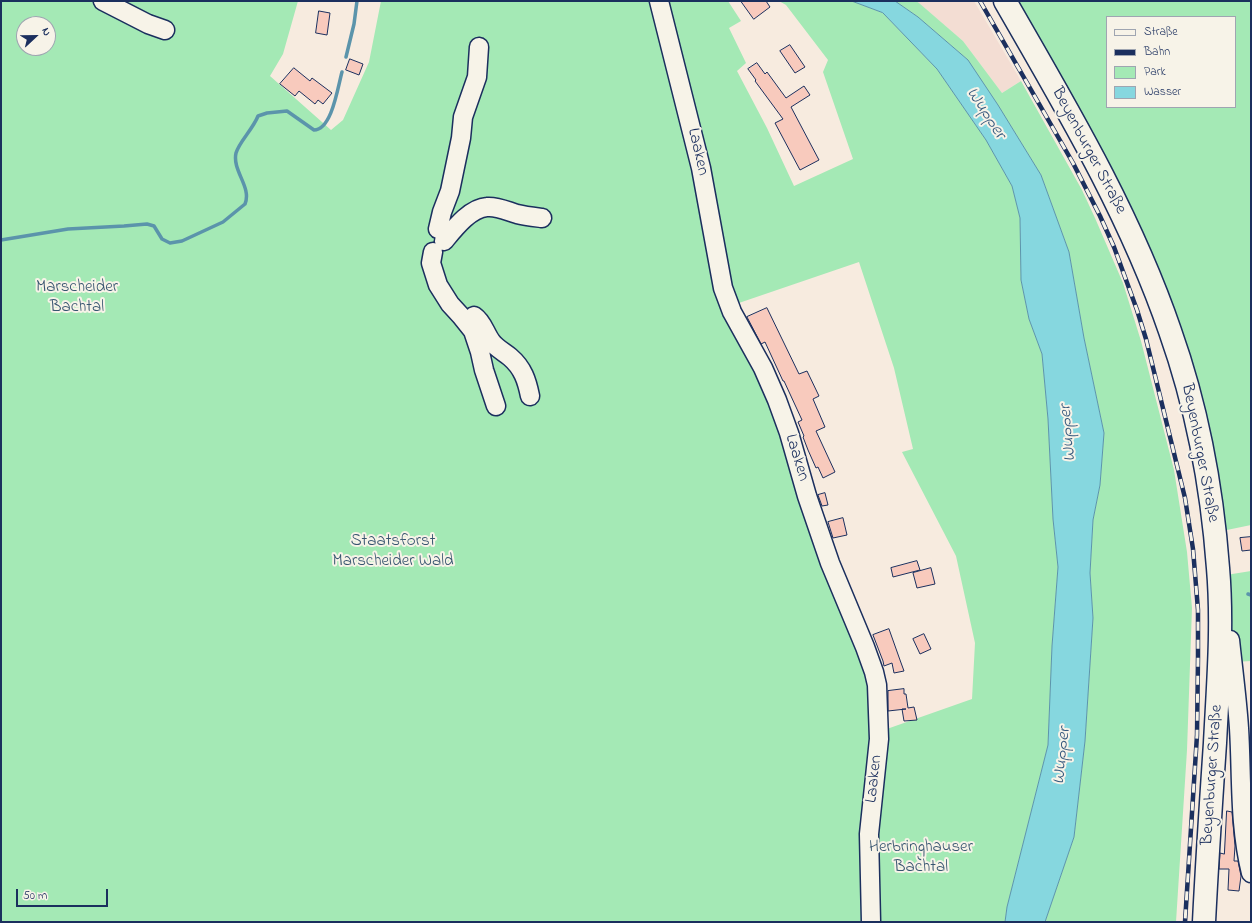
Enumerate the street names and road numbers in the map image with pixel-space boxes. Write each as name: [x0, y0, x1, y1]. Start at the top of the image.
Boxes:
street label: Beyenburger Straße: [1046, 84, 1130, 218]
street label: Laaken: [682, 126, 712, 178]
street label: Beyenburger Straße: [1176, 382, 1222, 524]
street label: Laaken: [779, 432, 813, 484]
street label: Beyenburger Straße: [1198, 704, 1228, 846]
street label: Laaken: [862, 754, 888, 804]

